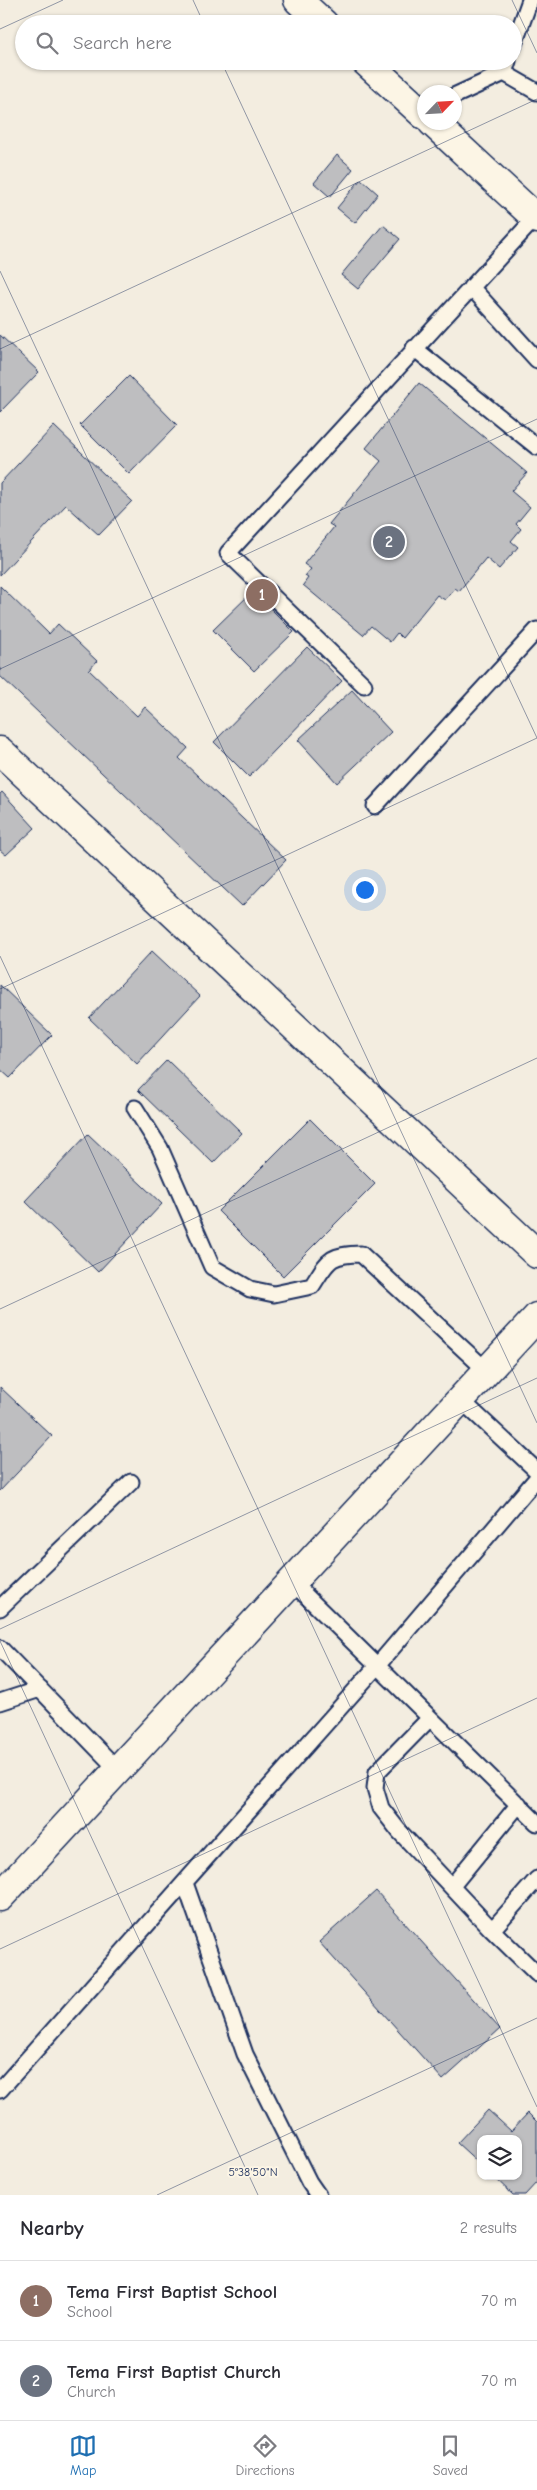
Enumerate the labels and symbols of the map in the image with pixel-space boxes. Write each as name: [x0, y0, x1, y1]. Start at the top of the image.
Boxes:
north arrow: [417, 85, 462, 130]
pin: 2: [373, 523, 405, 561]
pin: 1: [246, 576, 278, 614]
your location: [352, 877, 378, 903]
text: 5°38'50"N: [228, 2165, 278, 2179]

